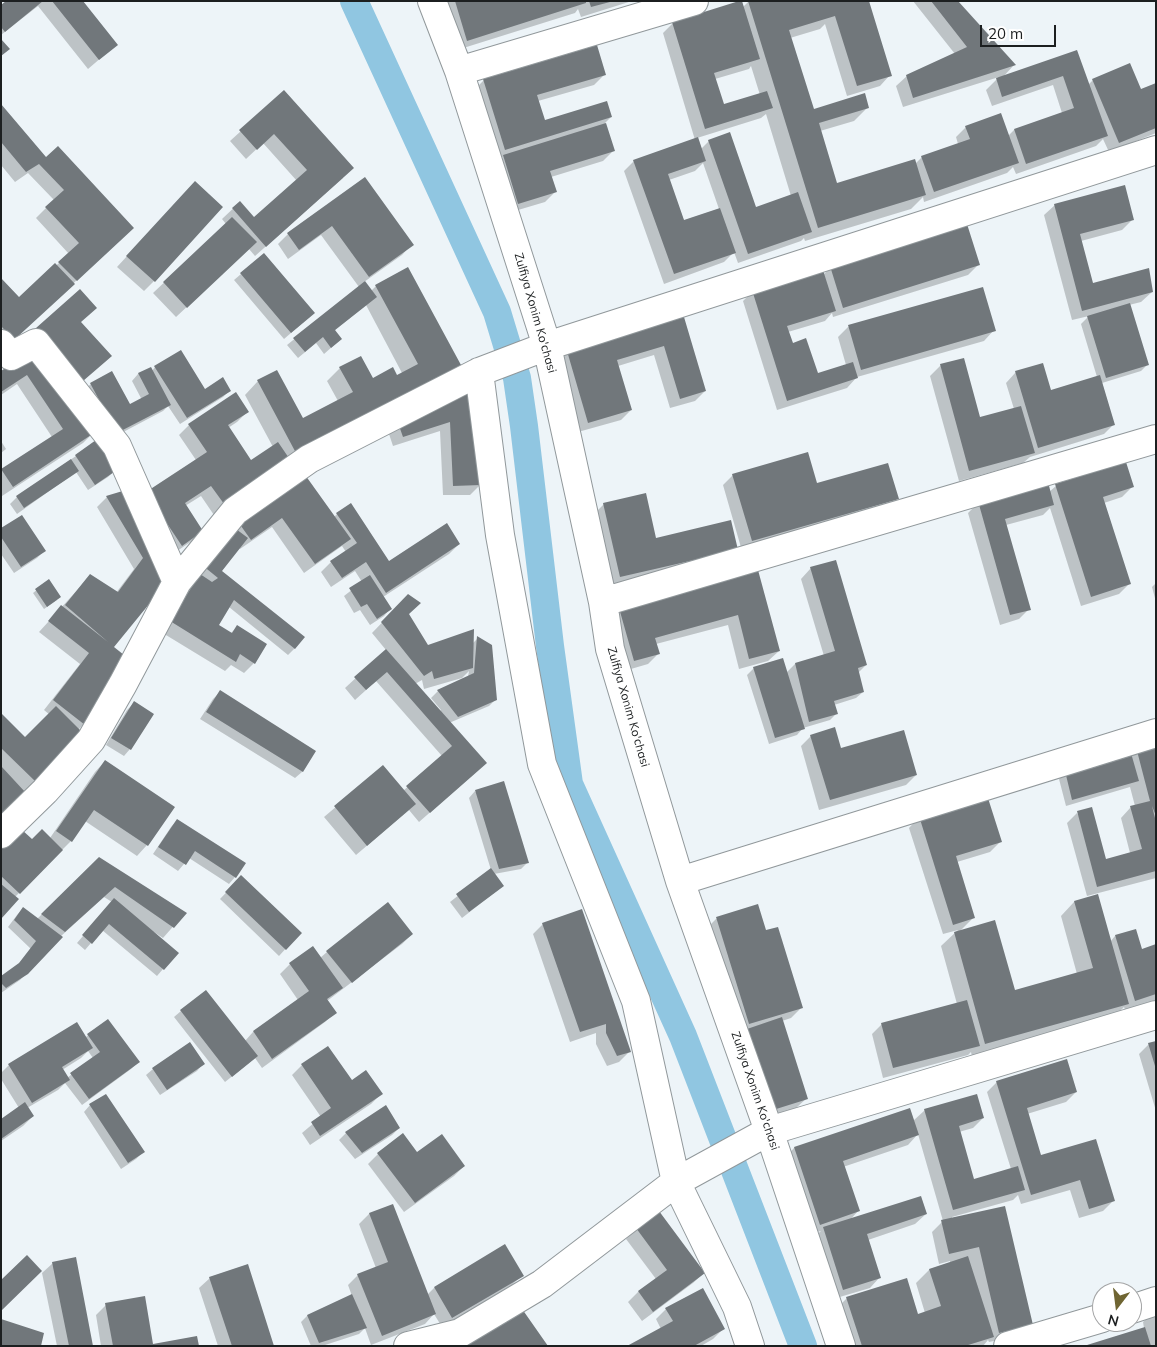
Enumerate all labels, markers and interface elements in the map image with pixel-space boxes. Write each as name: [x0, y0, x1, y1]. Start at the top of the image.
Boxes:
scale bar: [982, 15, 1058, 47]
text: 20 m: [988, 24, 1023, 43]
street label: Zulfiya Xonim Ko'chasi: [511, 251, 559, 375]
street label: Zulfiya Xonim Ko'chasi: [604, 645, 652, 769]
street label: Zulfiya Xonim Ko'chasi: [728, 1030, 782, 1152]
north arrow: [1092, 1282, 1142, 1332]
text: N: [1106, 1310, 1121, 1331]

